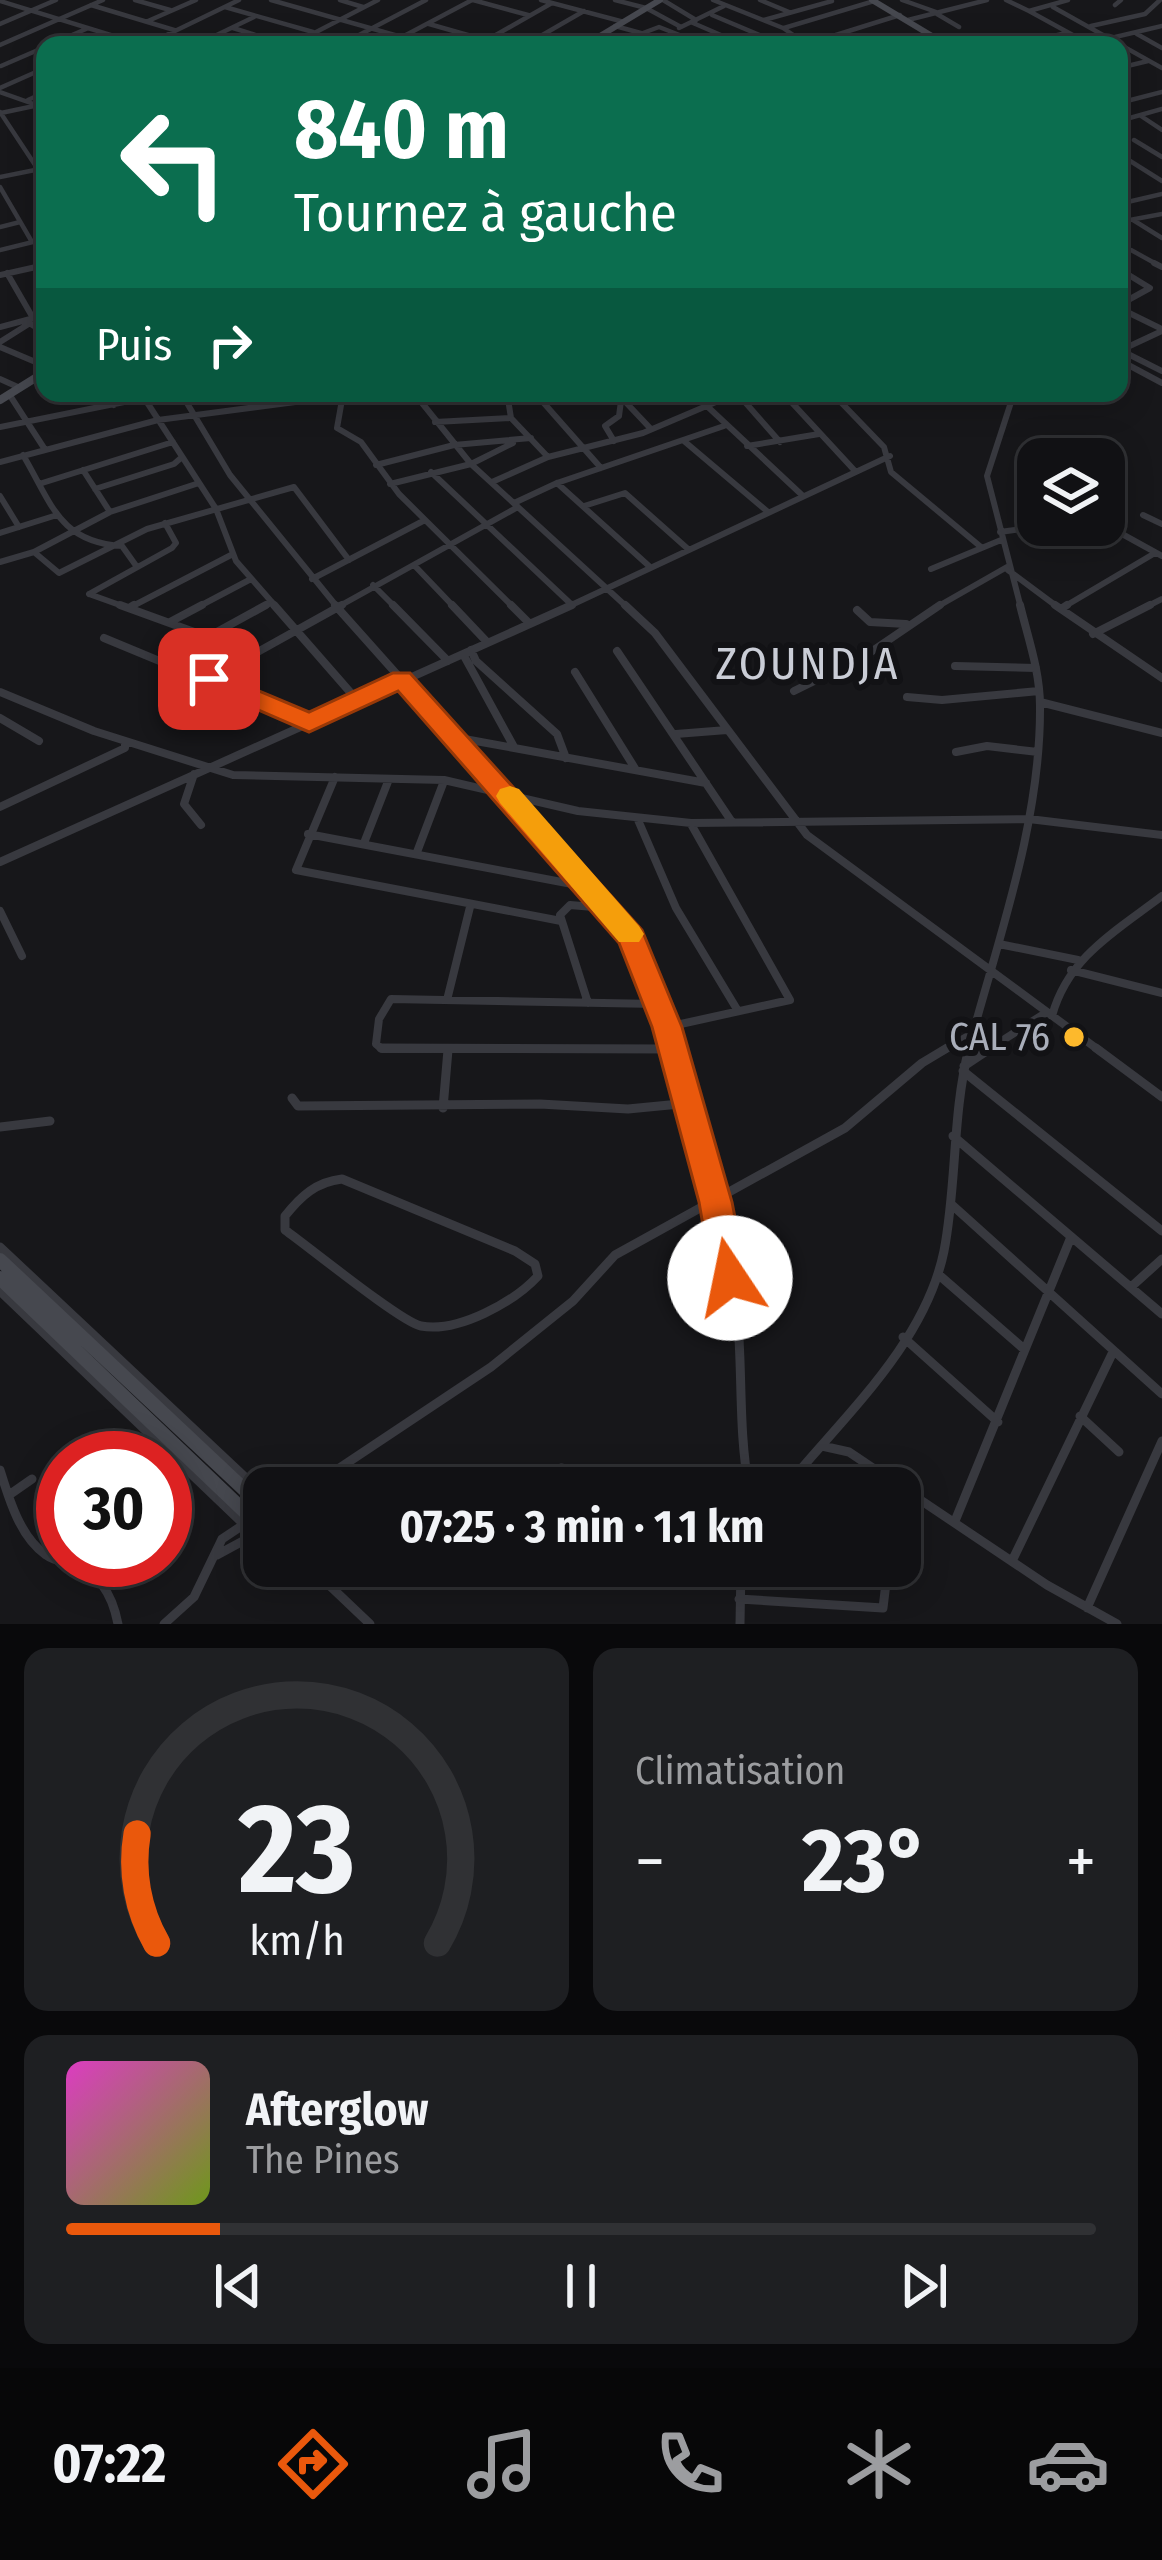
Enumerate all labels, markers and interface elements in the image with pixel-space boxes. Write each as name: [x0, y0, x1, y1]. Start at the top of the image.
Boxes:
text: 840 m: [294, 79, 509, 180]
icon: left: [96, 84, 252, 240]
text: Tournez à gauche: [294, 181, 677, 245]
icon: right: [197, 312, 263, 378]
text: Puis: [96, 318, 173, 372]
map controls: [1017, 438, 1125, 546]
button: layers: [1017, 438, 1125, 546]
pin: [158, 628, 260, 730]
district label: ZOUNDJA: [716, 637, 900, 691]
icon: arrive: [176, 646, 242, 712]
place label: CAL 76: [949, 1014, 1050, 1060]
marker: CAL 76: [1061, 1024, 1087, 1050]
position arrow: [667, 1215, 793, 1341]
speed limit sign: 30: [36, 1431, 192, 1587]
text: 07:25 · 3 min · 1.1 km: [400, 1500, 764, 1554]
text: Climatisation: [635, 1748, 845, 1794]
text: 23: [237, 1775, 355, 1925]
text: 23°: [802, 1807, 929, 1915]
text: −: [635, 1822, 665, 1901]
text: +: [1066, 1822, 1096, 1901]
text: km/h: [249, 1914, 344, 1965]
text: Afterglow: [246, 2083, 428, 2137]
text: The Pines: [246, 2137, 400, 2183]
icon: previous: [205, 2253, 271, 2319]
icon: pause: [548, 2253, 614, 2319]
icon: next: [891, 2253, 957, 2319]
icon: directions: [271, 2422, 355, 2506]
icon: music: [460, 2422, 544, 2506]
icon: phone: [648, 2422, 732, 2506]
icon: climate: [837, 2422, 921, 2506]
icon: car: [1026, 2422, 1110, 2506]
text: 07:22: [52, 2432, 166, 2496]

